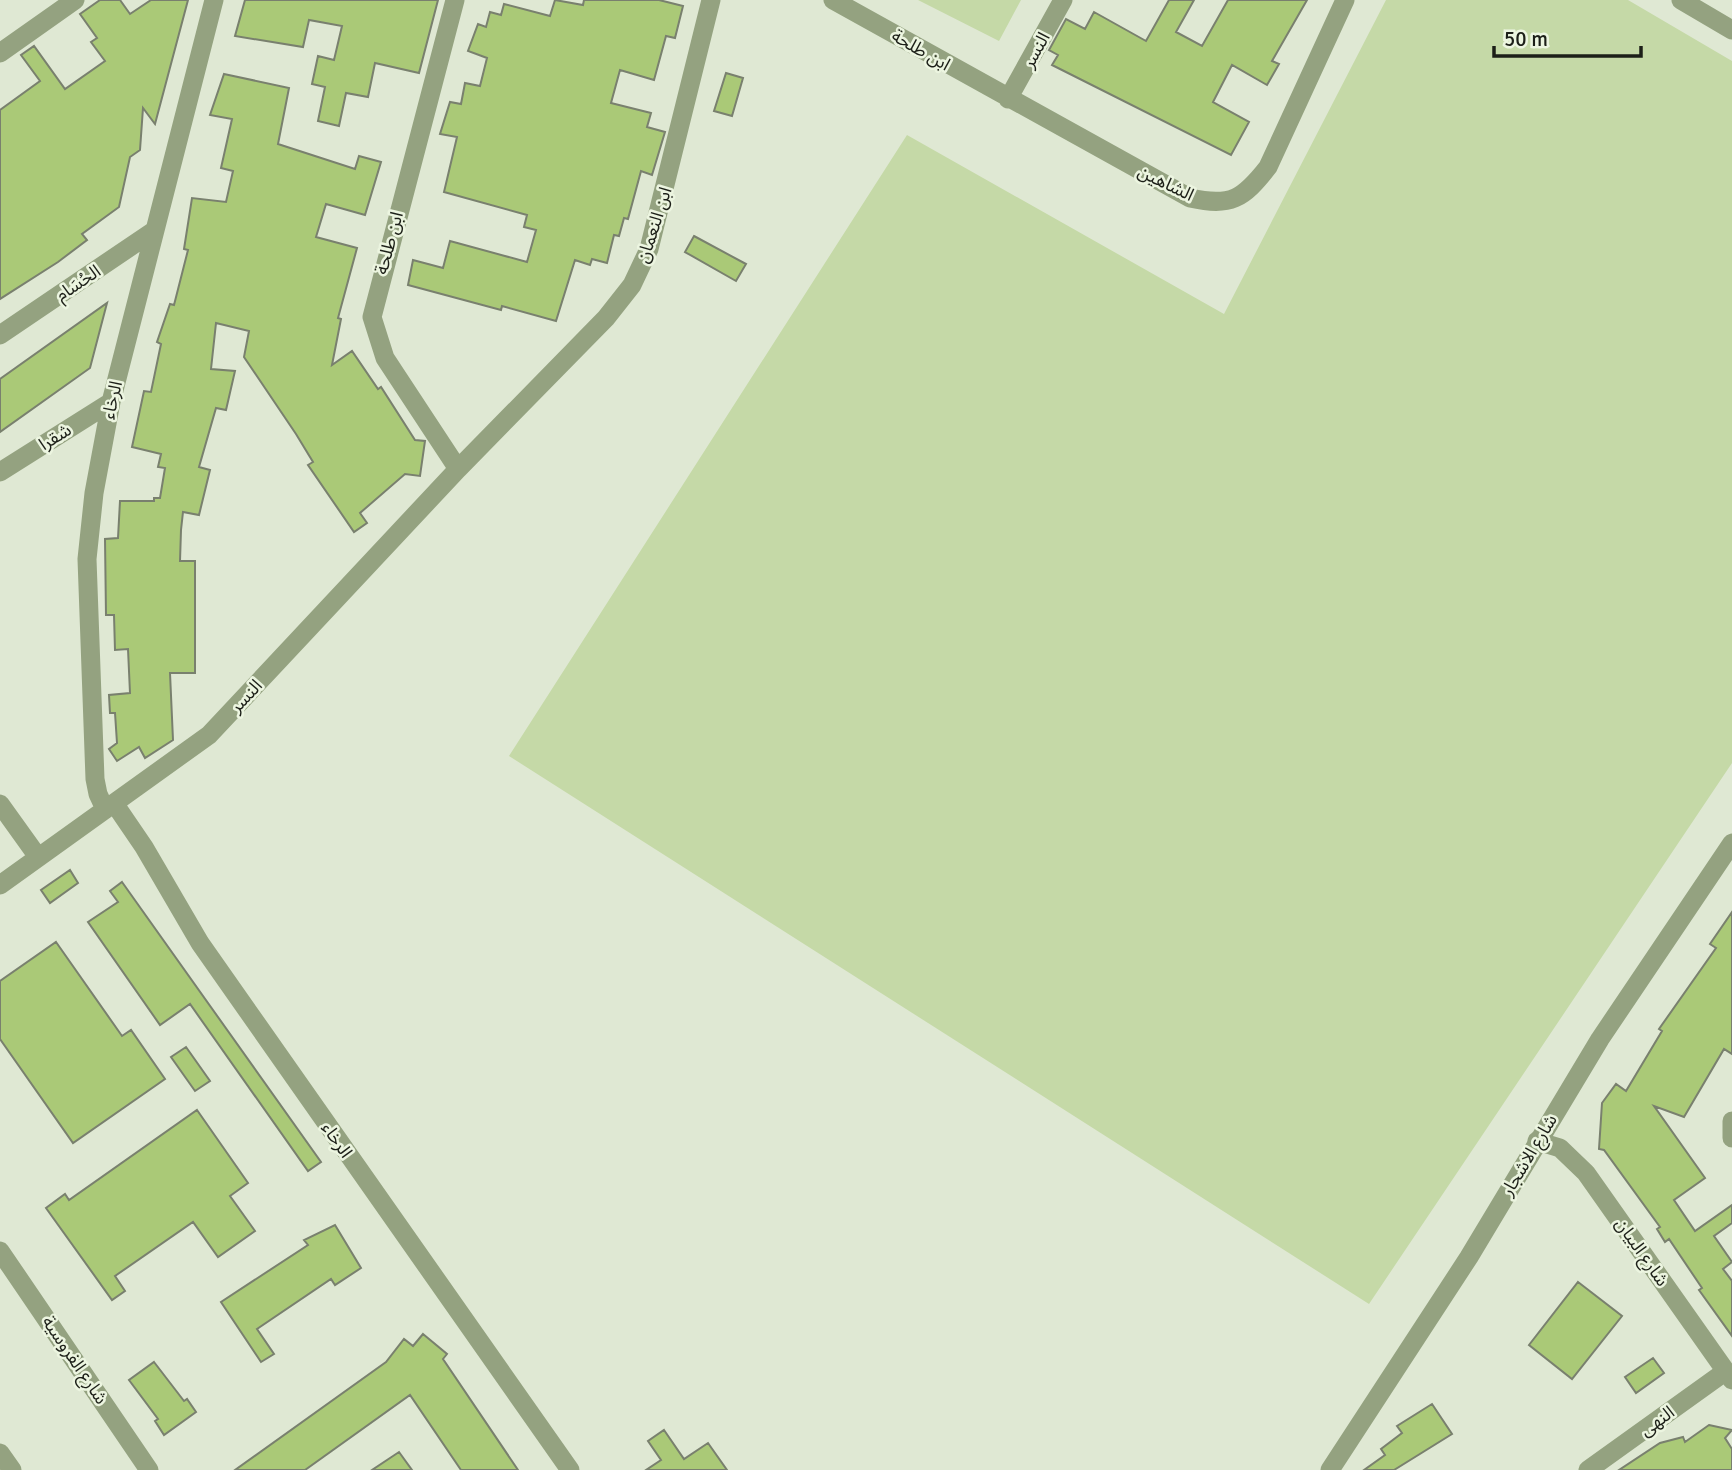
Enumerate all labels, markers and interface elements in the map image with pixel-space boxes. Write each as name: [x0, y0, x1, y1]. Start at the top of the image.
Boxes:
scale bar: [1494, 14, 1641, 58]
street label: ابن طلحة: [888, 24, 954, 76]
text: 50 m: [1504, 26, 1548, 52]
street label: النسر: [1017, 28, 1055, 73]
street label: الشاهين: [1134, 160, 1198, 206]
street label: ابن النعمان: [631, 184, 677, 266]
street label: ابن طلحة: [370, 209, 408, 277]
street label: الحُسَام: [51, 260, 106, 308]
street label: الرخاء: [97, 379, 127, 421]
street label: شقرا: [35, 419, 75, 455]
street label: النسر: [224, 675, 267, 718]
street label: شارع الاشجار: [1496, 1110, 1564, 1202]
street label: الرخاء: [317, 1118, 357, 1162]
street label: شارع البيان: [1608, 1214, 1674, 1292]
street label: شارع الفروسية: [35, 1312, 113, 1410]
street label: النهى: [1635, 1401, 1679, 1441]

